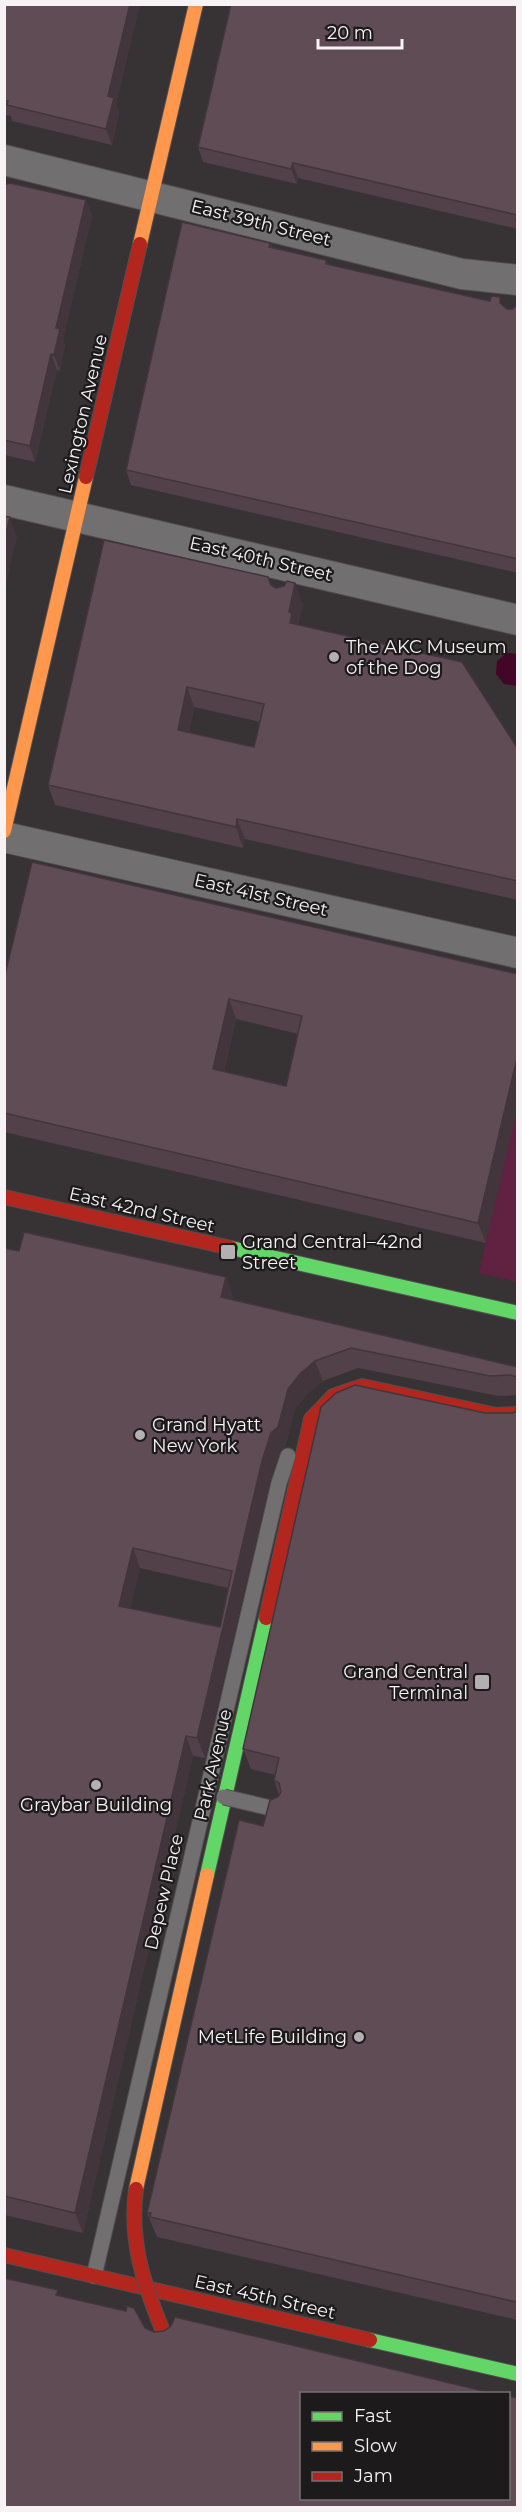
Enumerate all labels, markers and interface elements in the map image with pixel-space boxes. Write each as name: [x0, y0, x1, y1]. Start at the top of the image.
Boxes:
scale bar: [318, 12, 402, 50]
text: 20 m: [327, 22, 373, 44]
street label: East 39th Street: [189, 195, 333, 251]
street label: Lexington Avenue: [54, 332, 112, 496]
street label: East 40th Street: [187, 532, 335, 586]
place label: The AKC Museum of the Dog: [346, 636, 507, 679]
marker: The AKC Museum of the Dog: [327, 650, 341, 664]
street label: East 41st Street: [192, 869, 330, 921]
street label: East 42nd Street: [67, 1183, 217, 1237]
place label: Grand Central–42nd Street: [242, 1231, 422, 1274]
marker: Grand Central–42nd Street: [219, 1243, 237, 1261]
place label: Grand Hyatt New York: [152, 1414, 261, 1457]
marker: Grand Hyatt New York: [133, 1428, 147, 1442]
place label: Grand Central Terminal: [343, 1661, 468, 1704]
marker: Grand Central Terminal: [473, 1673, 491, 1691]
street label: Park Avenue: [189, 1707, 237, 1823]
marker: Graybar Building: [89, 1778, 103, 1792]
place label: Graybar Building: [20, 1794, 172, 1816]
street label: Depew Place: [140, 1832, 188, 1952]
place label: MetLife Building: [198, 2026, 347, 2048]
marker: MetLife Building: [352, 2030, 366, 2044]
street label: East 45th Street: [192, 2270, 338, 2324]
legend: [300, 2392, 510, 2500]
text: Fast: [354, 2405, 392, 2427]
text: Slow: [354, 2435, 397, 2457]
text: Jam: [353, 2465, 393, 2487]

